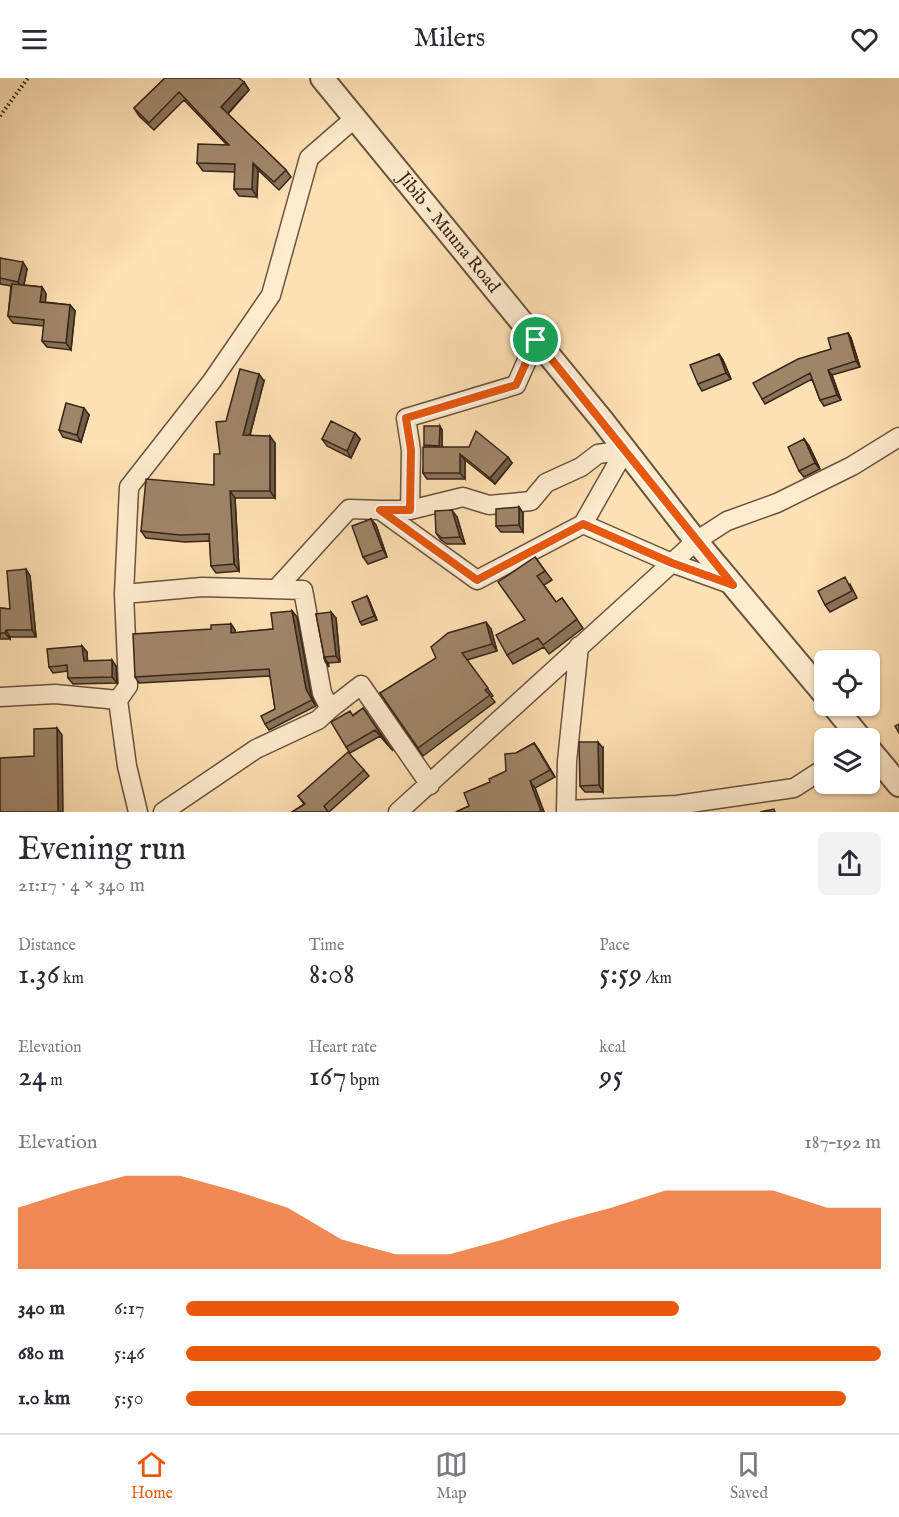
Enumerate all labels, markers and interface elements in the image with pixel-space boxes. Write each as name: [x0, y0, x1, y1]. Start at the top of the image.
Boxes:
text: Milers: [414, 22, 485, 56]
icon: menu: [18, 23, 51, 56]
icon: heart: [848, 23, 881, 56]
street label: Jibib - Muuna Road: [391, 166, 505, 298]
pin: [510, 314, 561, 365]
icon: arrive: [519, 323, 552, 356]
map controls: [814, 650, 880, 794]
button: locate: [814, 650, 880, 716]
button: layers: [814, 728, 880, 794]
text: Evening run: [18, 829, 186, 871]
button: share: [818, 832, 881, 895]
text: 21:17 · 4 × 340 m: [18, 873, 145, 898]
text: Distance: [18, 936, 76, 956]
text: Time: [309, 936, 344, 956]
text: Pace: [599, 936, 630, 956]
text: 1.36: [18, 956, 59, 994]
text: 8:08: [309, 956, 355, 994]
text: 5:59: [599, 956, 642, 994]
text: km: [59, 969, 84, 989]
text: /km: [642, 969, 672, 989]
text: Elevation: [18, 1038, 81, 1058]
text: Heart rate: [309, 1038, 377, 1058]
text: kcal: [599, 1038, 626, 1058]
text: 24: [18, 1058, 47, 1096]
text: 167: [309, 1058, 347, 1096]
text: 95: [599, 1058, 623, 1096]
text: m: [47, 1071, 63, 1091]
text: bpm: [347, 1071, 380, 1091]
text: Elevation: [18, 1130, 97, 1155]
text: 187–192 m: [804, 1130, 881, 1155]
text: 340 m: [18, 1296, 65, 1321]
text: 6:17: [114, 1296, 145, 1321]
text: 680 m: [18, 1341, 64, 1366]
text: 5:46: [114, 1341, 145, 1366]
text: 1.0 km: [18, 1386, 70, 1411]
text: 5:50: [114, 1386, 144, 1411]
tab: Home: [131, 1448, 173, 1504]
tab: Map: [435, 1448, 468, 1504]
tab: Saved: [730, 1448, 768, 1504]

